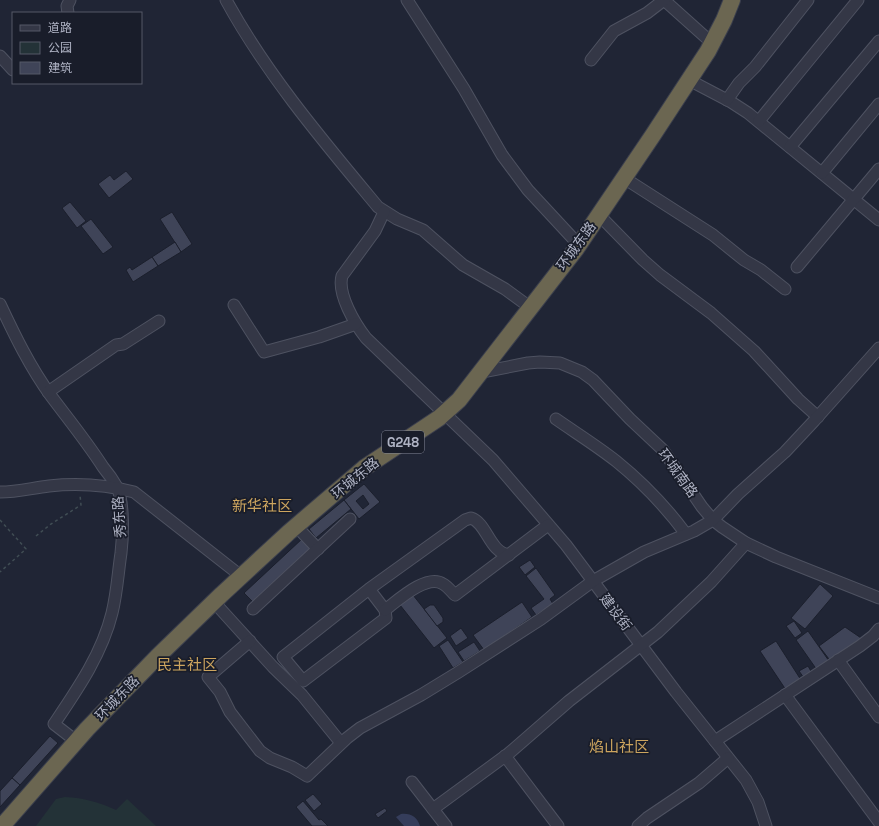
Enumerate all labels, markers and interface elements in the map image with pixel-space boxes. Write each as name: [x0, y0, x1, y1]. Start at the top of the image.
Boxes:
legend: [12, 12, 142, 84]
text: 道路: [48, 20, 72, 36]
text: 公园: [48, 40, 72, 56]
text: 建筑: [48, 60, 72, 76]
street label: 环城东路: [552, 218, 600, 274]
road number: G248: [382, 431, 424, 453]
street label: 环城南路: [654, 445, 702, 501]
street label: 环城东路: [328, 453, 382, 503]
street label: 秀东路: [109, 495, 129, 539]
district label: 新华社区: [232, 496, 292, 515]
street label: 建设街: [596, 590, 636, 634]
district label: 民主社区: [157, 655, 217, 674]
street label: 环城东路: [91, 672, 143, 724]
district label: 焰山社区: [589, 737, 649, 756]

